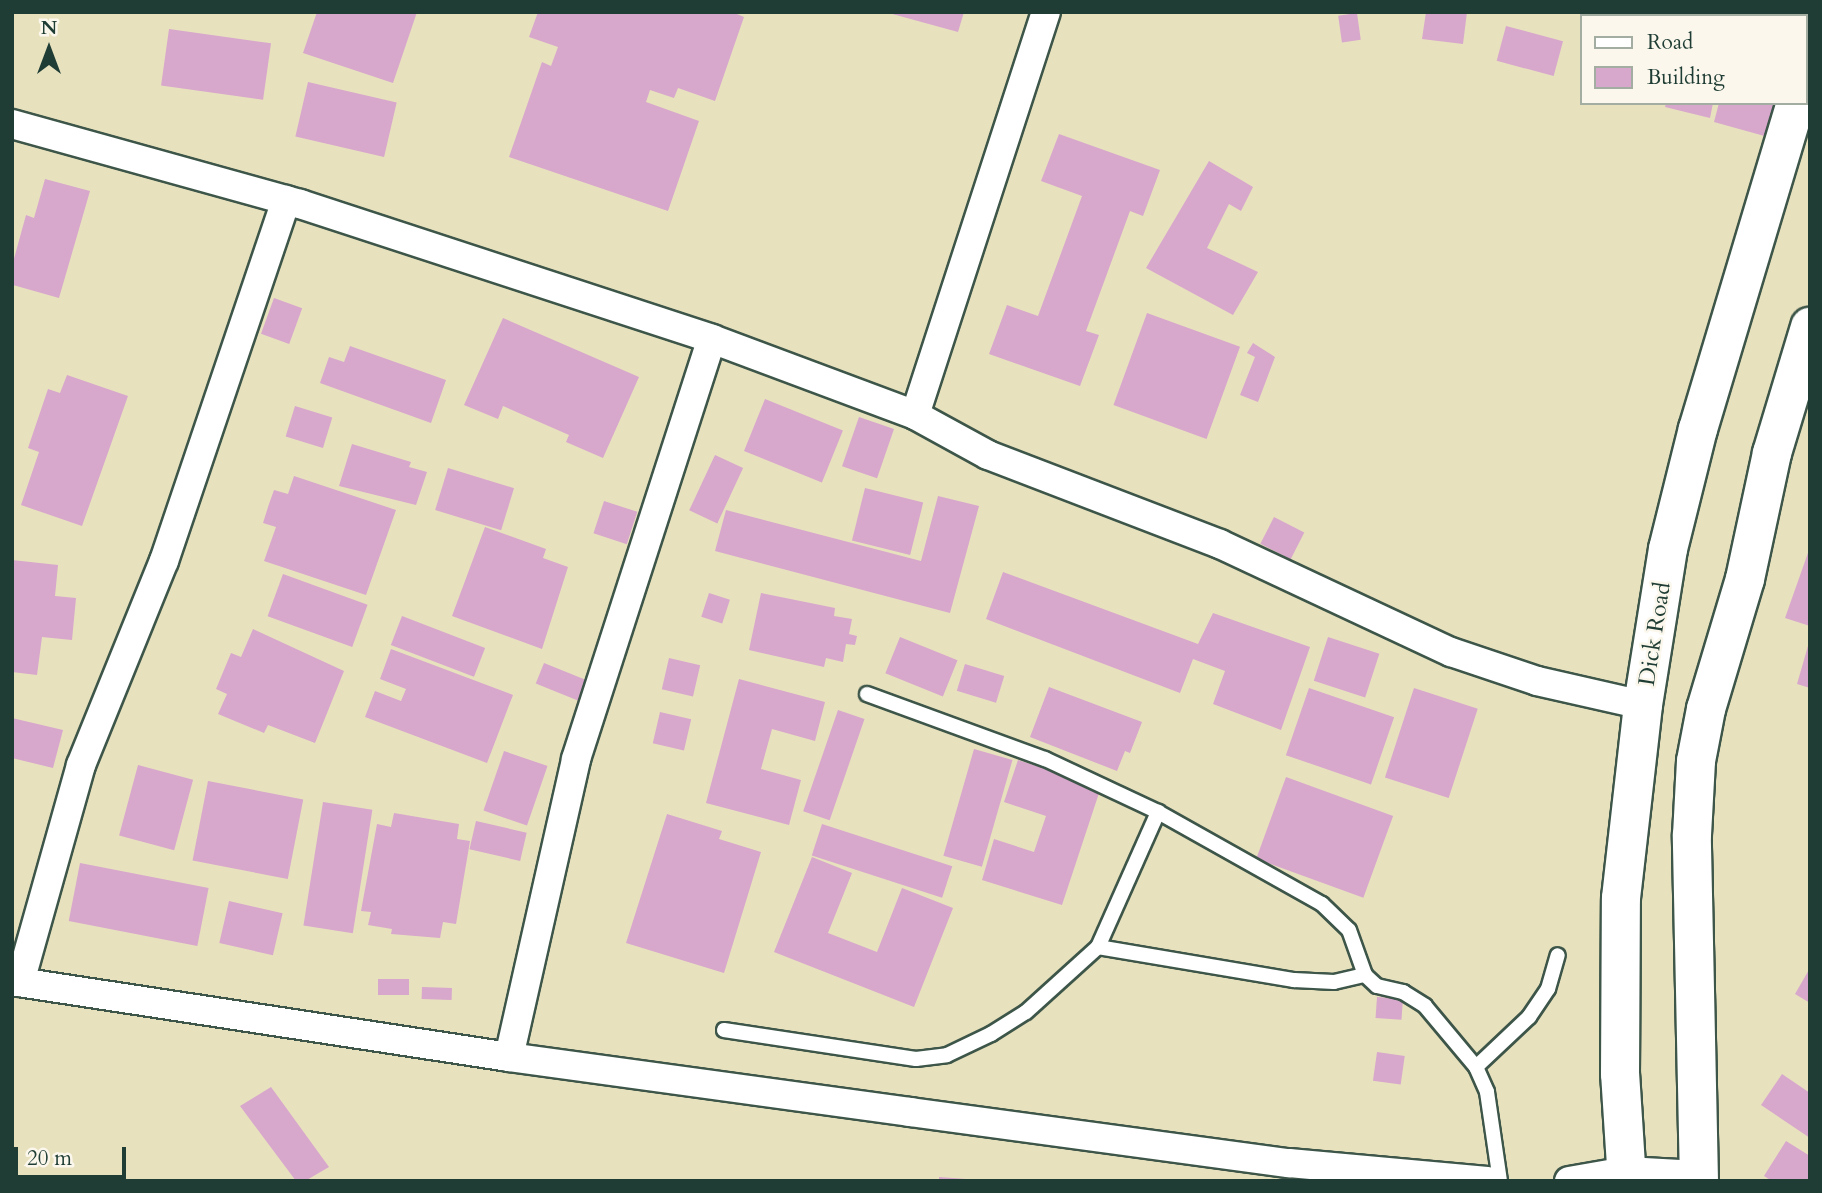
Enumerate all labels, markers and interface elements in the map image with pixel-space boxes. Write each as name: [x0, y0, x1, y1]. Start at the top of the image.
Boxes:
north arrow: [14, 14, 84, 84]
legend: [1580, 14, 1808, 105]
text: N: [41, 15, 57, 41]
text: Road: [1647, 28, 1693, 57]
text: Building: [1647, 63, 1725, 92]
street label: Dick Road: [1633, 580, 1677, 688]
scale bar: [18, 1134, 130, 1178]
text: 20 m: [27, 1144, 72, 1173]

